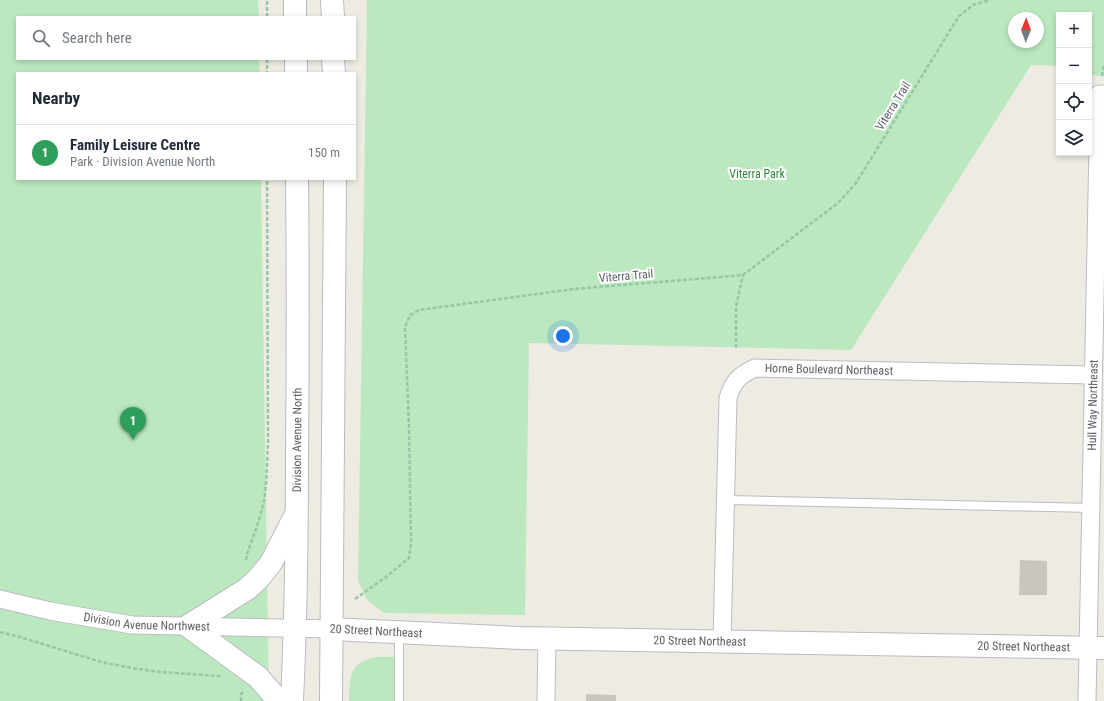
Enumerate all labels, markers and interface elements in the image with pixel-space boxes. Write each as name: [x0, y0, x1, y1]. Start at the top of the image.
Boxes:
north arrow: [1008, 12, 1044, 48]
map controls: [1056, 12, 1092, 156]
button: +: [1056, 12, 1092, 48]
search box: [16, 16, 356, 60]
icon: search: [30, 27, 52, 49]
text: Search here: [62, 29, 132, 47]
button: −: [1056, 48, 1092, 84]
street label: Viterra Trail: [873, 79, 913, 133]
button: locate: [1056, 84, 1092, 120]
text: Nearby: [32, 88, 80, 108]
button: layers: [1056, 120, 1092, 156]
text: Family Leisure Centre: [70, 136, 200, 154]
text: 1: [42, 145, 48, 160]
text: 150 m: [308, 145, 340, 160]
text: Park · Division Avenue North: [70, 154, 215, 169]
park label: Viterra Park: [729, 167, 785, 181]
street label: Viterra Trail: [598, 267, 654, 285]
your location: [553, 326, 573, 346]
street label: Hull Way Northeast: [1085, 359, 1101, 451]
street label: Horne Boulevard Northeast: [765, 361, 894, 378]
street label: Division Avenue North: [290, 387, 305, 492]
pin: 1: [120, 407, 146, 440]
street label: Division Avenue Northwest: [82, 610, 210, 634]
street label: 20 Street Northeast: [329, 622, 423, 640]
street label: 20 Street Northeast: [653, 633, 747, 649]
street label: 20 Street Northeast: [977, 639, 1071, 654]

